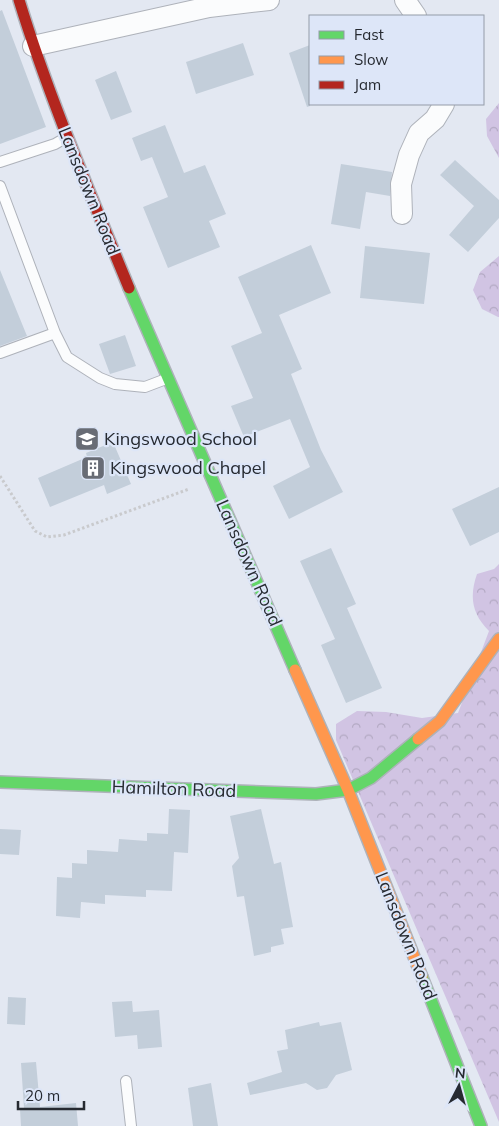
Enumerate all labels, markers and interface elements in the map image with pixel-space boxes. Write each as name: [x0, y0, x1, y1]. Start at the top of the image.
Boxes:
legend: [309, 15, 484, 105]
text: Fast: [354, 25, 384, 44]
text: Slow: [354, 50, 388, 69]
text: Jam: [354, 75, 381, 94]
street label: Lansdown Road: [53, 123, 126, 258]
school or university icon: Kingswood School: [74, 426, 100, 452]
place label: Kingswood School: [104, 427, 257, 450]
building icon: Kingswood Chapel: [80, 455, 106, 481]
place label: Kingswood Chapel: [110, 456, 266, 479]
street label: Lansdown Road: [211, 496, 288, 630]
street label: Hamilton Road: [111, 775, 237, 802]
street label: Lansdown Road: [370, 868, 443, 1003]
north arrow: [434, 1061, 484, 1111]
text: N: [454, 1064, 467, 1083]
scale bar: [18, 1078, 84, 1110]
text: 20 m: [25, 1086, 60, 1105]

